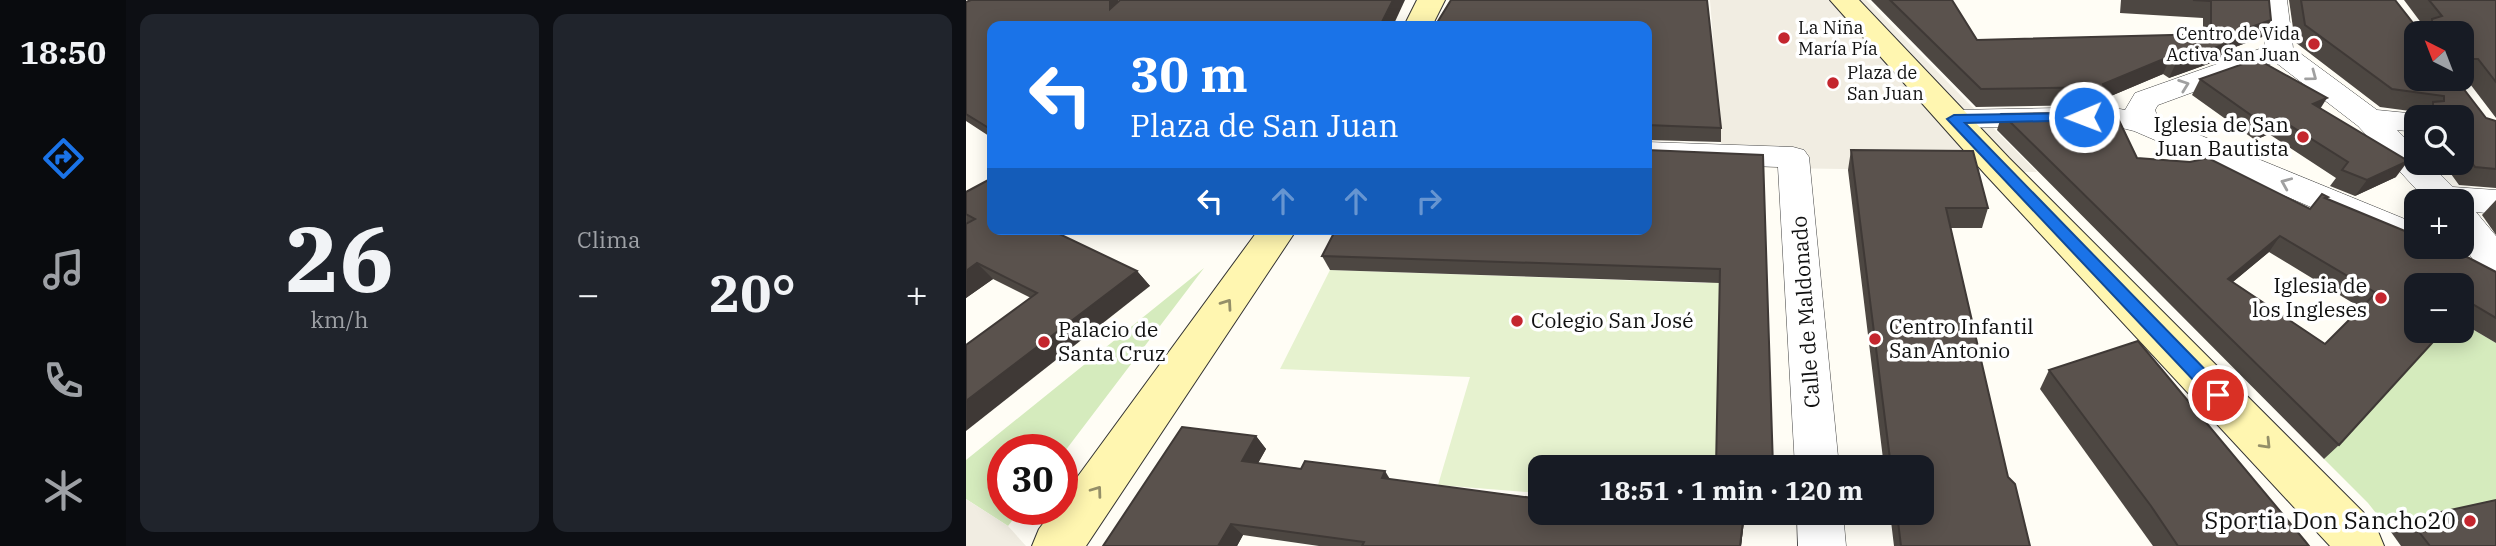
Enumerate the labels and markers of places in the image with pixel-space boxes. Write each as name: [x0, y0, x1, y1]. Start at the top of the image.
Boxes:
place label: La Niña María Pía: [1798, 16, 1878, 60]
place label: Centro de Vida Activa San Juan: [2166, 22, 2300, 66]
marker: La Niña María Pía: [1776, 30, 1792, 46]
marker: Centro de Vida Activa San Juan: [2306, 36, 2322, 52]
place label: Plaza de San Juan: [1847, 61, 1924, 105]
marker: Plaza de San Juan: [1825, 75, 1841, 91]
place label: Iglesia de San Juan Bautista: [2153, 110, 2289, 162]
marker: Iglesia de San Juan Bautista: [2295, 129, 2311, 145]
place label: Iglesia de los Ingleses: [2252, 271, 2367, 323]
marker: Iglesia de los Ingleses: [2373, 290, 2389, 306]
place label: Colegio San José: [1531, 306, 1693, 334]
place label: Centro Infantil San Antonio: [1889, 312, 2034, 364]
marker: Colegio San José: [1509, 313, 1525, 329]
place label: Palacio de Santa Cruz: [1058, 315, 1166, 367]
marker: Centro Infantil San Antonio: [1867, 331, 1883, 347]
marker: Palacio de Santa Cruz: [1036, 334, 1052, 350]
pin: [2188, 365, 2248, 425]
place label: Sportia Don Sancho20: [2204, 504, 2456, 536]
marker: Sportia Don Sancho20: [2462, 513, 2478, 529]

